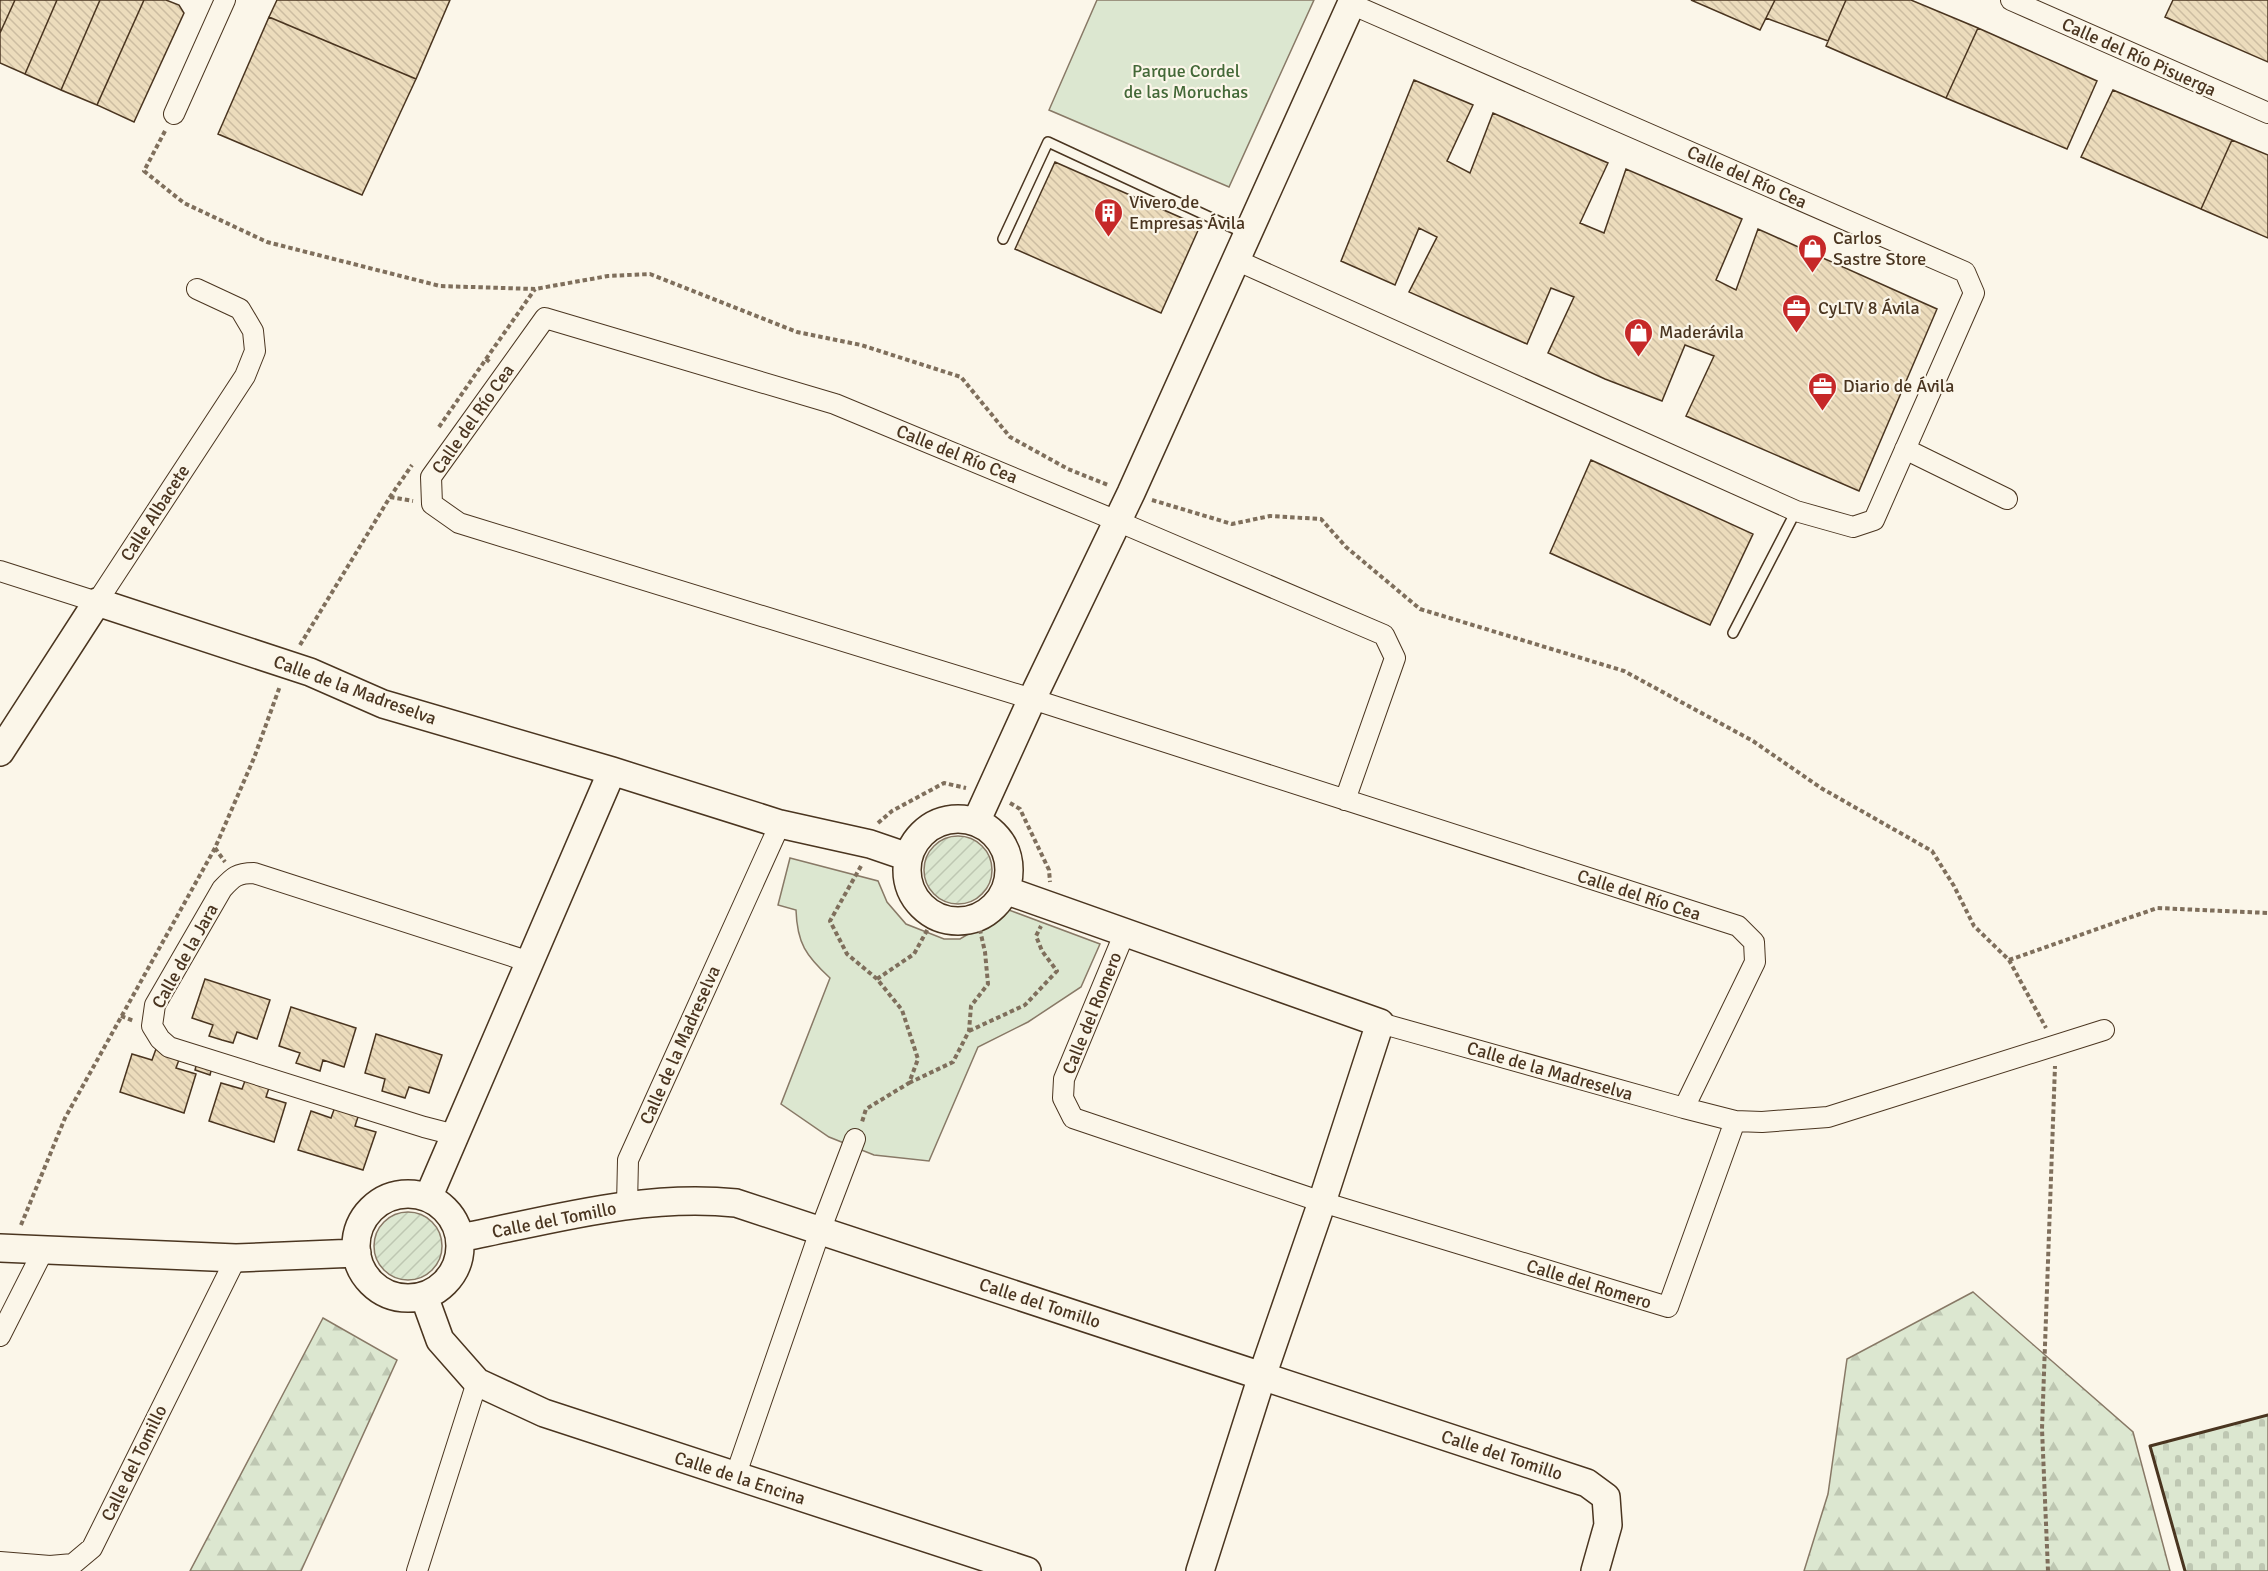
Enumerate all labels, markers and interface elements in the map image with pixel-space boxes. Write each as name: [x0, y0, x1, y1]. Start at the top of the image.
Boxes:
street label: Calle del Río Pisuerga: [2058, 13, 2220, 101]
park label: Parque Cordel de las Moruchas: [1124, 60, 1248, 103]
street label: Calle del Río Cea: [1684, 141, 1810, 213]
place label: Vivero de Empresas Ávila: [1129, 191, 1245, 234]
building icon: Vivero de Empresas Ávila: [1092, 196, 1124, 238]
place label: Carlos Sastre Store: [1833, 227, 1926, 270]
shop icon: Carlos Sastre Store: [1796, 232, 1828, 274]
office icon: CyLTV 8 Ávila: [1781, 292, 1813, 334]
place label: CyLTV 8 Ávila: [1818, 297, 1920, 319]
shop icon: Maderávila: [1622, 316, 1654, 358]
place label: Maderávila: [1659, 321, 1744, 343]
street label: Calle del Río Cea: [427, 360, 519, 478]
office icon: Diario de Ávila: [1806, 370, 1838, 412]
place label: Diario de Ávila: [1843, 375, 1954, 397]
street label: Calle del Río Cea: [893, 420, 1021, 488]
street label: Calle Albacete: [116, 461, 194, 565]
street label: Calle de la Madreselva: [271, 650, 439, 730]
street label: Calle del Río Cea: [1574, 865, 1704, 925]
street label: Calle de la Jara: [147, 900, 223, 1012]
street label: Calle del Romero: [1057, 949, 1127, 1077]
street label: Calle de la Madreselva: [635, 962, 725, 1128]
street label: Calle de la Madreselva: [1464, 1037, 1636, 1105]
street label: Calle del Tomillo: [490, 1197, 618, 1243]
street label: Calle del Romero: [1524, 1255, 1654, 1313]
street label: Calle del Tomillo: [977, 1273, 1103, 1333]
street label: Calle del Tomillo: [96, 1401, 172, 1525]
street label: Calle del Tomillo: [1439, 1425, 1565, 1485]
street label: Calle de la Encina: [672, 1446, 808, 1510]

